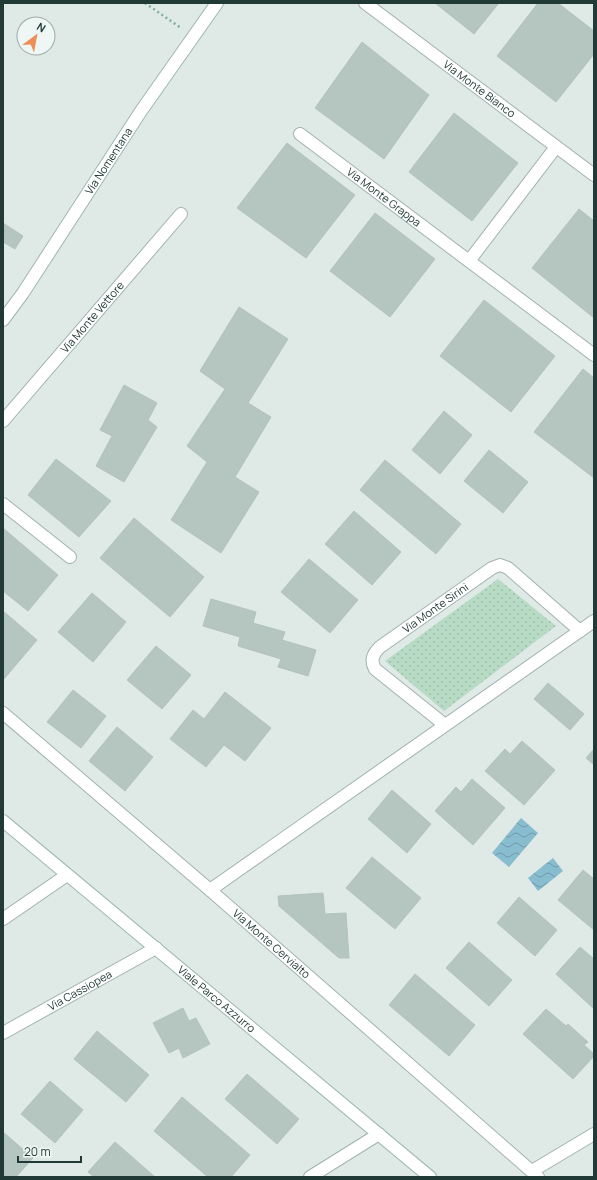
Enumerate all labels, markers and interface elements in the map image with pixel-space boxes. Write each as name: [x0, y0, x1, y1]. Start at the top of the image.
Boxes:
north arrow: [16, 16, 56, 56]
text: N: [34, 19, 49, 36]
street label: Via Monte Bianco: [440, 56, 519, 121]
street label: Via Nomentana: [81, 124, 135, 197]
street label: Via Monte Grappa: [344, 164, 424, 230]
street label: Via Monte Vettore: [57, 277, 127, 356]
street label: Via Monte Sirini: [399, 579, 471, 636]
street label: Via Monte Cervialto: [230, 905, 314, 982]
street label: Viale Parco Azzurro: [175, 962, 259, 1036]
street label: Via Cassiopea: [45, 966, 114, 1014]
scale bar: [18, 1138, 81, 1164]
text: 20 m: [24, 1143, 51, 1160]

